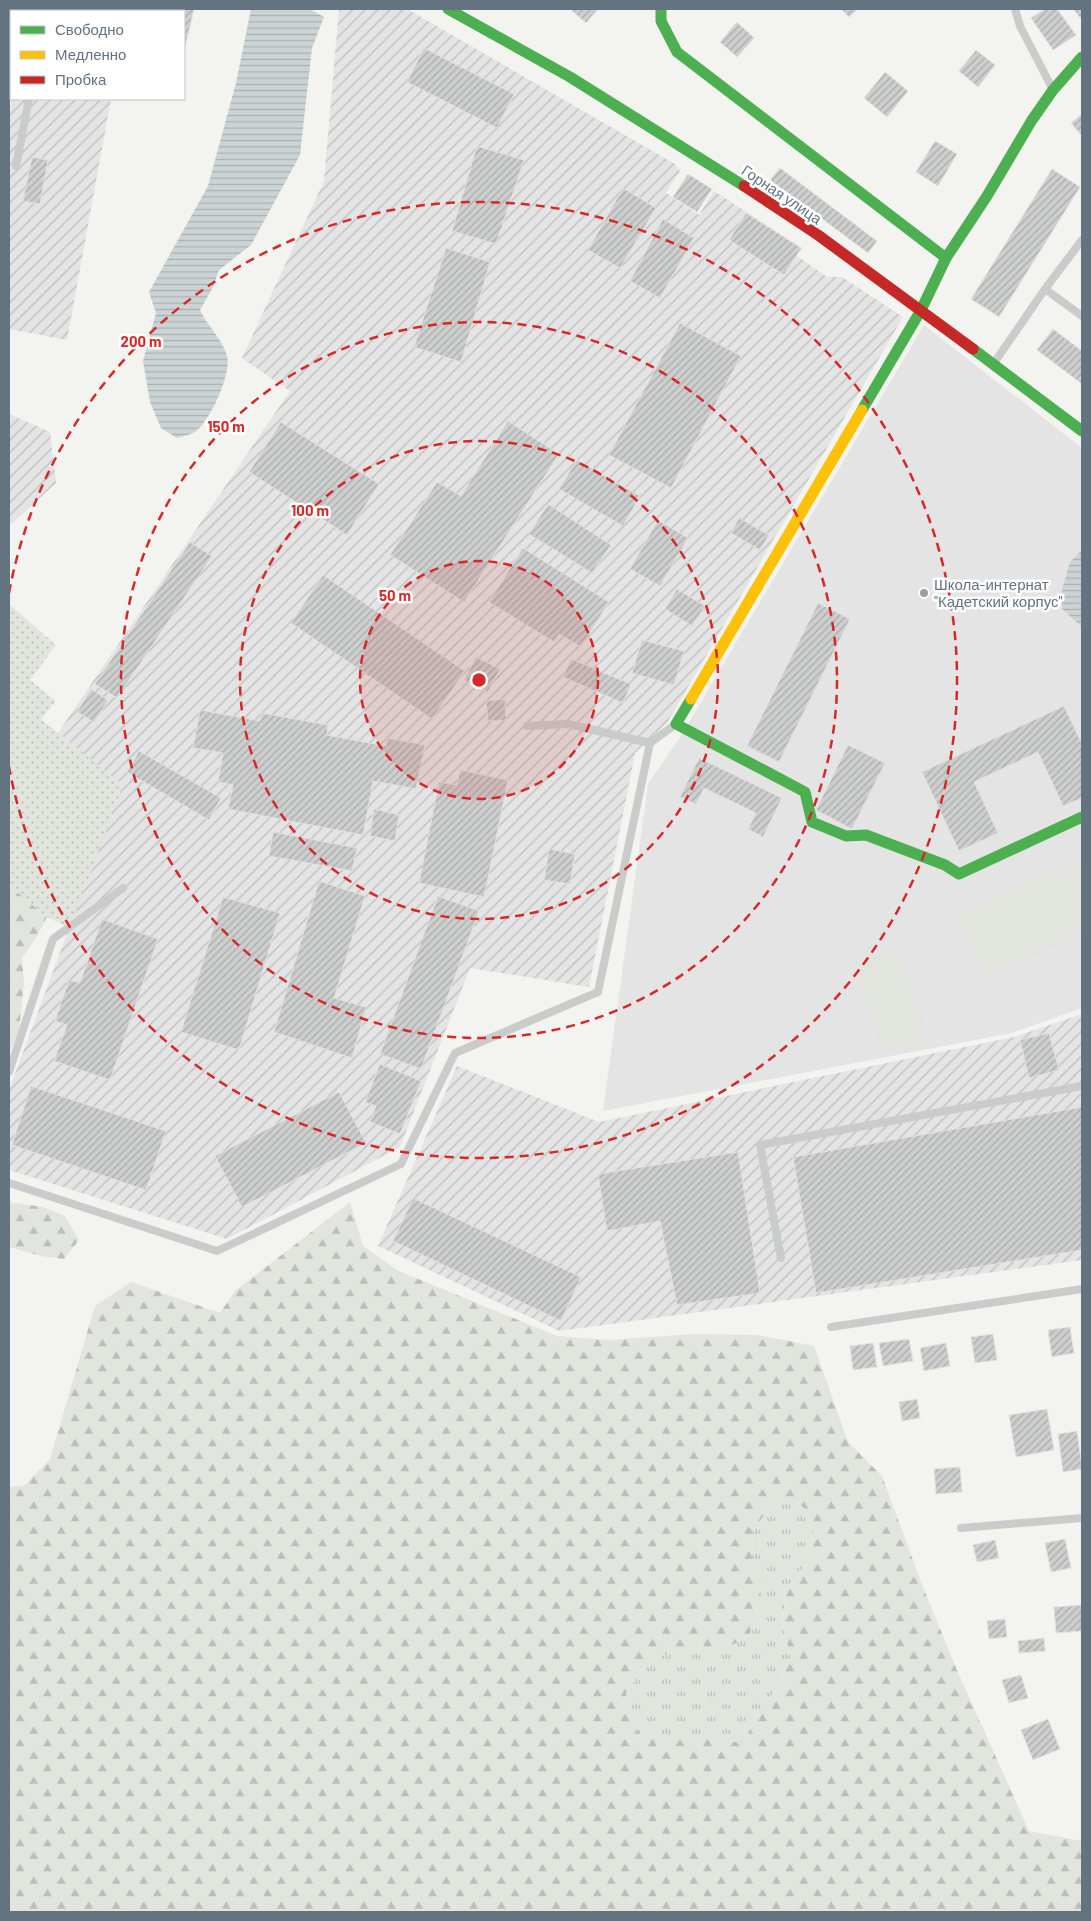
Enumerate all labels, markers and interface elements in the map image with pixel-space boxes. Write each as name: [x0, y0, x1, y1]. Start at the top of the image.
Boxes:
legend: [10, 10, 185, 100]
text: Свободно: [55, 20, 124, 38]
text: Медленно: [55, 45, 126, 63]
text: Пробка: [55, 70, 107, 88]
street label: Горная улица: [739, 161, 826, 228]
text: 200 m: [120, 332, 162, 350]
text: 150 m: [207, 417, 245, 435]
text: 100 m: [291, 501, 329, 519]
place label: Школа-интернат "Кадетский корпус": [934, 575, 1063, 610]
text: 50 m: [379, 586, 411, 604]
marker: Школа-интернат "Кадетский корпус": [918, 587, 930, 599]
centre of rings: [470, 671, 488, 689]

